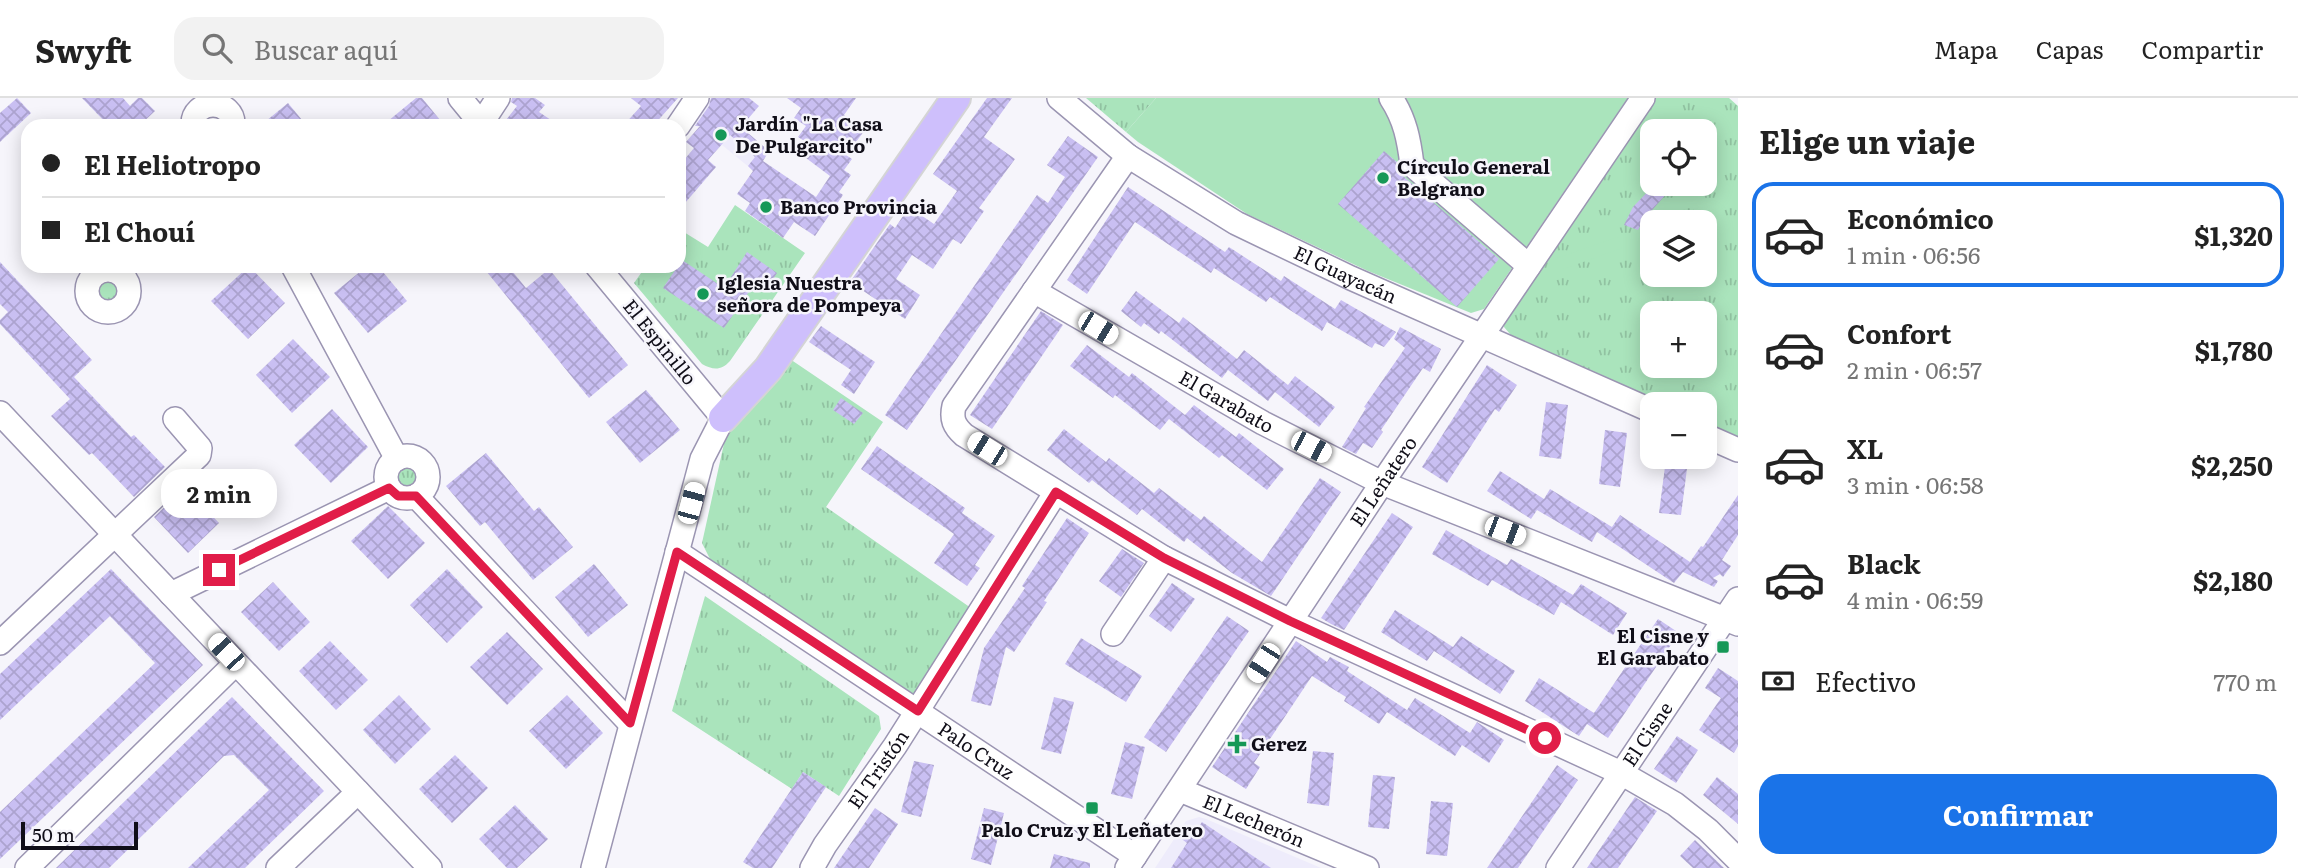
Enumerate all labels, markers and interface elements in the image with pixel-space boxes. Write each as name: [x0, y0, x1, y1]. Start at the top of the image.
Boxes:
search box: [174, 17, 664, 80]
text: Swyft: [35, 24, 132, 73]
icon: search: [198, 29, 236, 67]
text: Buscar aquí: [254, 29, 398, 68]
text: Mapa: [1934, 31, 1998, 66]
text: Capas: [2036, 31, 2103, 66]
text: Compartir: [2141, 31, 2263, 66]
place label: Jardín "La Casa De Pulgarcito": [735, 109, 883, 159]
text: Elige un viaje: [1759, 116, 1975, 164]
map controls: [1640, 119, 1717, 469]
button: locate: [1640, 119, 1717, 196]
marker: Jardín "La Casa De Pulgarcito": [713, 127, 729, 143]
text: El Heliotropo: [84, 144, 261, 183]
place label: Círculo General Belgrano: [1397, 152, 1550, 202]
marker: Círculo General Belgrano: [1375, 170, 1391, 186]
place label: Banco Provincia: [780, 192, 937, 220]
text: Económico: [1847, 198, 1994, 237]
marker: Banco Provincia: [758, 199, 774, 215]
icon: car: [1763, 203, 1826, 266]
button: layers: [1640, 210, 1717, 287]
text: El Chouí: [84, 211, 195, 250]
text: $1,320: [2194, 215, 2273, 254]
text: 1 min · 06:56: [1847, 237, 1980, 271]
street label: El Guayacán: [1289, 238, 1402, 310]
place label: Iglesia Nuestra señora de Pompeya: [717, 268, 902, 318]
marker: Iglesia Nuestra señora de Pompeya: [695, 286, 711, 302]
street label: El Espinillo: [617, 292, 704, 390]
button: +: [1640, 301, 1717, 378]
car: [1075, 308, 1122, 348]
text: Confort: [1847, 313, 1951, 352]
icon: car: [1763, 318, 1826, 381]
text: $1,780: [2195, 330, 2273, 369]
text: 2 min · 06:57: [1847, 352, 1982, 386]
street label: El Garabato: [1174, 363, 1279, 439]
button: −: [1640, 392, 1717, 469]
car: [1288, 428, 1335, 466]
text: XL: [1847, 428, 1884, 467]
car: [964, 429, 1011, 469]
street label: El Leñatero: [1342, 430, 1423, 531]
icon: car: [1763, 433, 1826, 496]
text: $2,250: [2191, 445, 2273, 484]
text: 3 min · 06:58: [1847, 467, 1984, 501]
callout: 2 min: [161, 468, 277, 518]
text: 2 min: [187, 476, 251, 510]
car: [676, 480, 707, 526]
car: [1482, 514, 1529, 548]
text: Black: [1847, 543, 1921, 582]
icon: car: [1763, 548, 1826, 611]
route end: [203, 554, 235, 586]
text: $2,180: [2193, 560, 2273, 599]
text: 4 min · 06:59: [1847, 582, 1983, 616]
place label: El Cisne y El Garabato: [1597, 621, 1709, 671]
car: [204, 629, 249, 675]
marker: El Cisne y El Garabato: [1715, 639, 1731, 655]
car: [1243, 640, 1284, 686]
text: Efectivo: [1815, 661, 1916, 700]
icon: cash: [1759, 662, 1797, 700]
text: 770 m: [2213, 664, 2277, 698]
street label: El Cisne: [1615, 696, 1679, 772]
street label: Palo Cruz: [933, 714, 1020, 785]
route start: [1529, 722, 1561, 754]
street label: El Tristón: [840, 724, 915, 814]
place label: Gerez: [1251, 729, 1307, 757]
marker: Gerez: [1229, 736, 1245, 752]
button: Confirmar: [1759, 774, 2277, 854]
street label: El Lecherón: [1199, 786, 1309, 854]
marker: Palo Cruz y El Leñatero: [1084, 800, 1100, 816]
place label: Palo Cruz y El Leñatero: [981, 815, 1203, 843]
scale bar: [21, 819, 138, 851]
text: 50 m: [32, 820, 75, 848]

